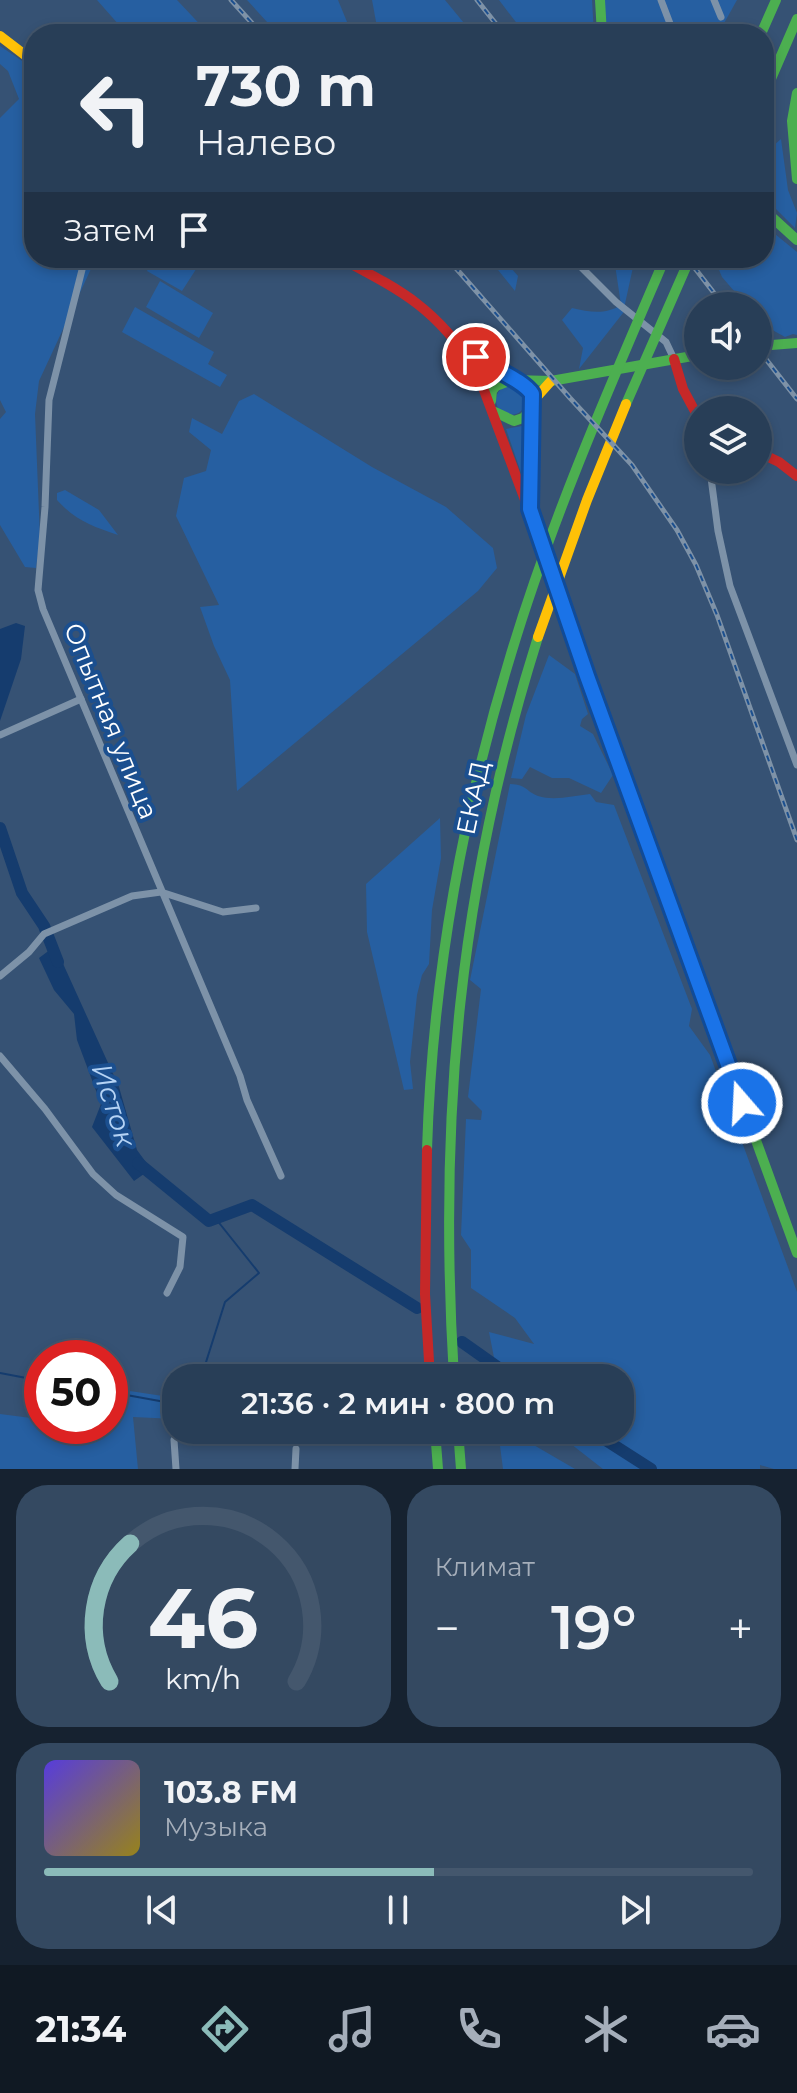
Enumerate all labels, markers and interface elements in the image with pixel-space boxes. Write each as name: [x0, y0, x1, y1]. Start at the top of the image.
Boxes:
text: 730 m: [196, 52, 376, 120]
icon: left: [64, 56, 168, 160]
text: Налево: [196, 120, 336, 164]
icon: arrive: [172, 208, 216, 252]
text: Затем: [64, 212, 156, 249]
map controls: [684, 292, 772, 484]
button: sound: [684, 292, 772, 380]
pin: [442, 323, 510, 391]
icon: arrive: [454, 335, 498, 379]
button: layers: [684, 396, 772, 484]
street label: Опытная улица: [57, 618, 165, 824]
street label: ЕКАД: [450, 758, 496, 838]
water label: Исток: [85, 1059, 144, 1153]
position arrow: [700, 1061, 784, 1145]
speed limit sign: 50: [24, 1340, 128, 1444]
text: 21:36 · 2 мин · 800 m: [241, 1385, 555, 1422]
text: Климат: [435, 1551, 535, 1583]
text: 46: [148, 1567, 258, 1669]
text: 19°: [551, 1591, 637, 1664]
text: −: [435, 1601, 460, 1655]
text: +: [728, 1601, 753, 1655]
text: km/h: [165, 1661, 241, 1696]
text: 103.8 FM: [164, 1774, 298, 1811]
text: Музыка: [164, 1811, 268, 1843]
icon: previous: [140, 1888, 184, 1932]
icon: pause: [376, 1888, 420, 1932]
icon: next: [613, 1888, 657, 1932]
icon: directions: [197, 2001, 253, 2057]
icon: music: [324, 2001, 380, 2057]
icon: phone: [451, 2001, 507, 2057]
icon: climate: [578, 2001, 634, 2057]
icon: car: [705, 2001, 761, 2057]
text: 21:34: [36, 2007, 126, 2051]

